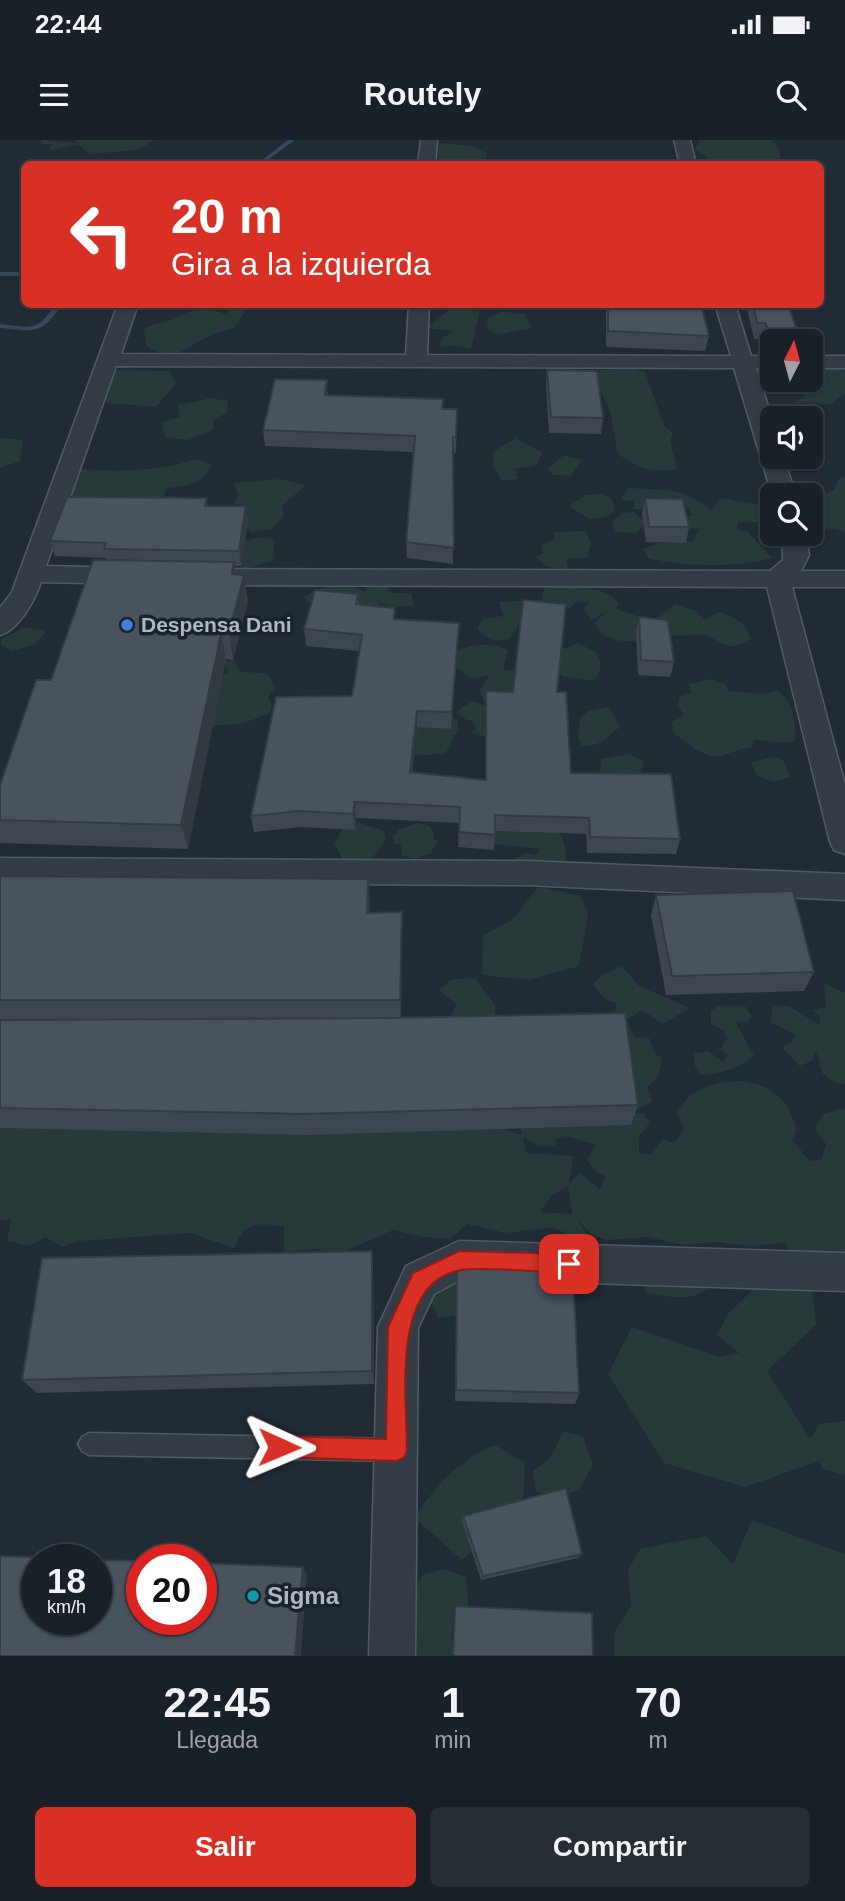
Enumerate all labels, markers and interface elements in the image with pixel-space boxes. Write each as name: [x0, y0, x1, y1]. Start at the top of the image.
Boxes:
text: 22:44: [35, 9, 102, 39]
icon: menu: [35, 76, 73, 114]
text: Routely: [364, 76, 481, 112]
icon: search: [772, 76, 810, 114]
icon: left: [56, 189, 147, 280]
text: 20 m: [171, 189, 283, 243]
text: Gira a la izquierda: [171, 246, 431, 282]
north arrow: [760, 329, 822, 392]
map controls: [760, 329, 823, 546]
button: sound: [760, 406, 823, 469]
button: search: [760, 483, 823, 546]
place label: Despensa Dani: [141, 613, 292, 636]
marker: Despensa Dani: [119, 617, 135, 633]
pin: [539, 1234, 599, 1294]
icon: arrive: [550, 1245, 588, 1283]
position arrow: [242, 1410, 316, 1484]
speed limit sign: 20: [126, 1544, 217, 1635]
text: 18: [47, 1561, 86, 1600]
place label: Sigma: [267, 1582, 340, 1609]
marker: Sigma: [245, 1588, 261, 1604]
text: km/h: [47, 1597, 86, 1617]
text: 22:45: [163, 1679, 271, 1726]
text: 1: [441, 1679, 465, 1726]
text: 70: [635, 1679, 682, 1726]
text: Llegada: [176, 1727, 258, 1753]
text: min: [434, 1727, 471, 1753]
text: m: [649, 1727, 668, 1753]
button: Salir: [35, 1807, 416, 1887]
button: Compartir: [430, 1807, 810, 1887]

